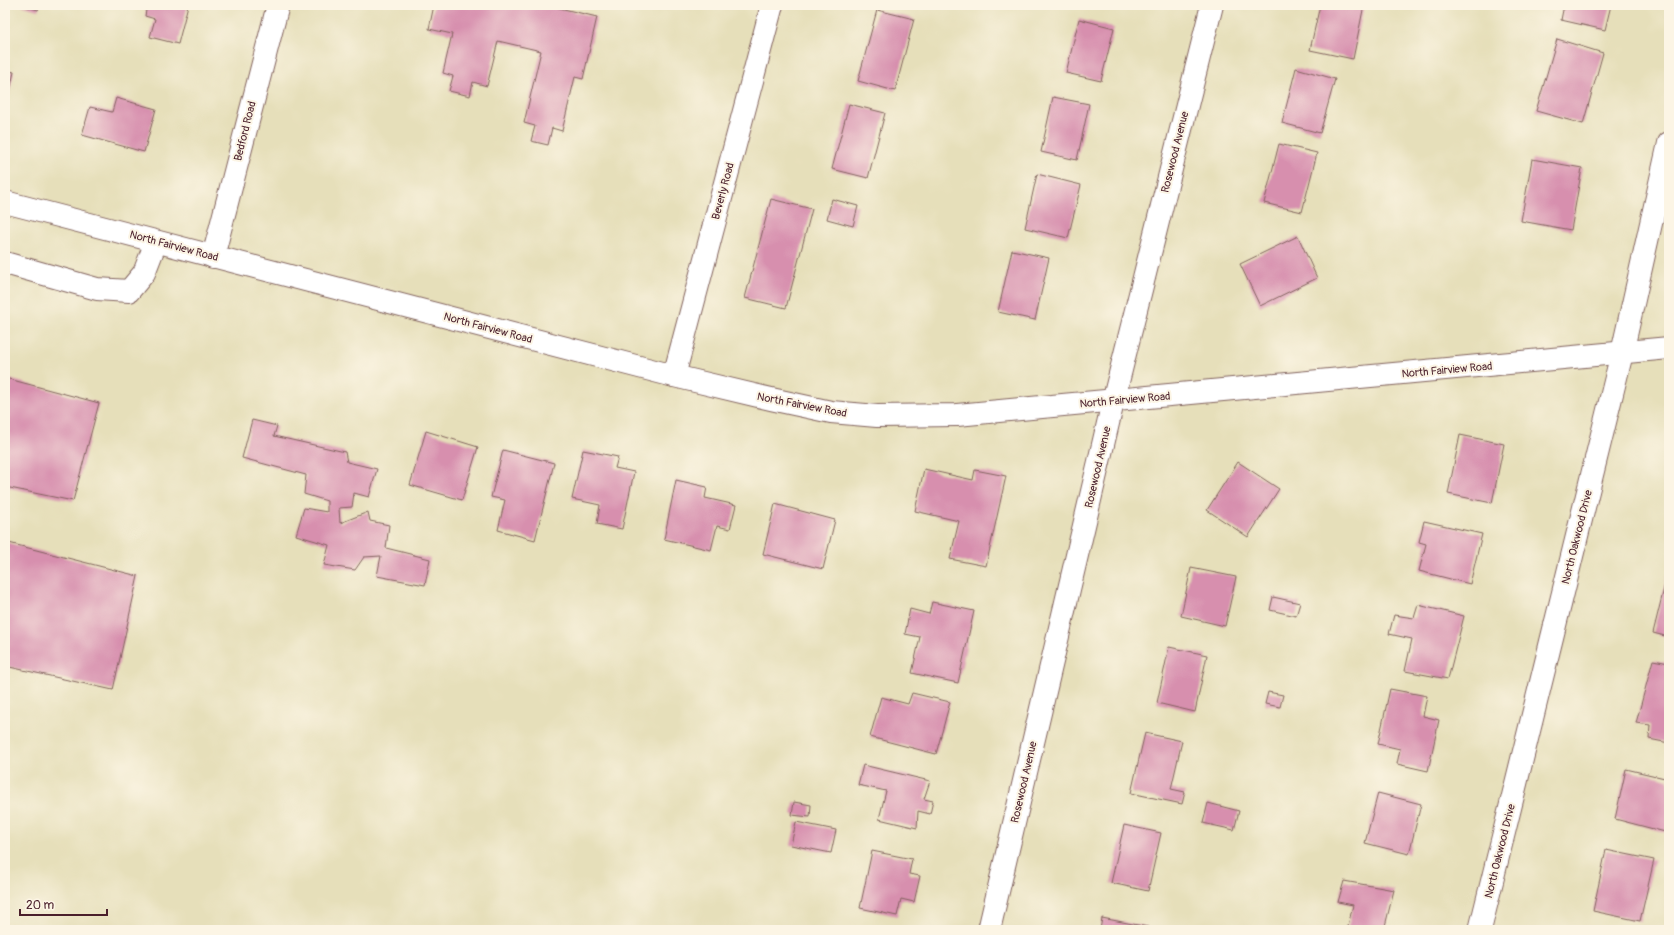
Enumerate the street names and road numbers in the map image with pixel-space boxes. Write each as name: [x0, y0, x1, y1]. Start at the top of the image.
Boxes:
street label: Bedford Road: [231, 100, 259, 162]
street label: Rosewood Avenue: [1159, 109, 1192, 194]
street label: Beverly Road: [709, 161, 737, 221]
street label: North Fairview Road: [128, 228, 220, 264]
street label: North Fairview Road: [442, 310, 534, 346]
street label: North Fairview Road: [1401, 360, 1493, 380]
street label: North Fairview Road: [756, 390, 848, 420]
street label: North Fairview Road: [1079, 390, 1171, 410]
street label: Rosewood Avenue: [1082, 424, 1114, 509]
street label: North Oakwood Drive: [1559, 488, 1595, 585]
street label: Rosewood Avenue: [1008, 739, 1040, 824]
street label: North Oakwood Drive: [1482, 802, 1518, 899]

